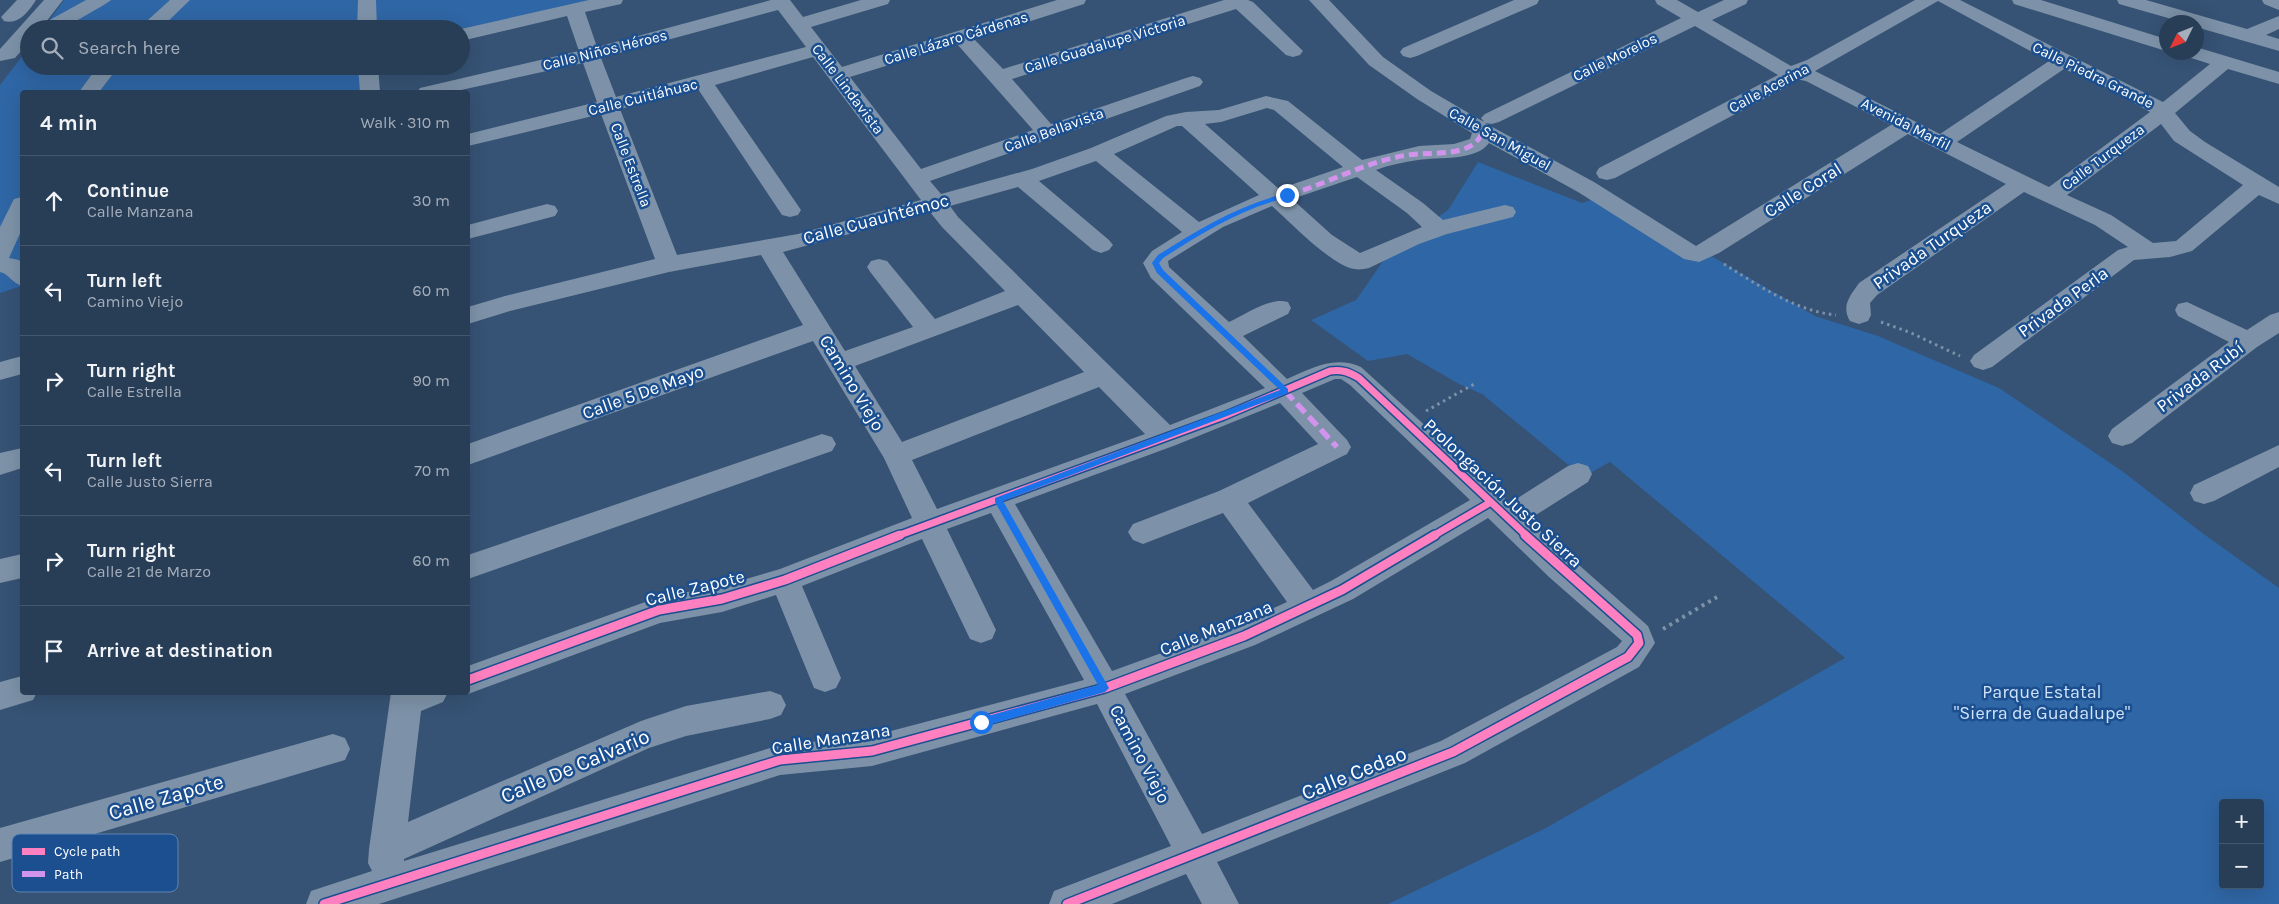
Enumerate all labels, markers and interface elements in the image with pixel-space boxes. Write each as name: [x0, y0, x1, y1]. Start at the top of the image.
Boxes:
street label: Calle Lázaro Cárdenas: [882, 8, 1030, 68]
street label: Calle Guadalupe Victoria: [1022, 11, 1188, 77]
north arrow: [2159, 15, 2204, 60]
search box: [20, 20, 470, 75]
street label: Calle Niños Héroes: [541, 26, 669, 74]
street label: Calle Morelos: [1570, 29, 1660, 85]
icon: search: [38, 34, 66, 62]
text: Search here: [78, 37, 180, 59]
street label: Calle Piedra Grande: [2029, 38, 2157, 112]
street label: Calle Lindavista: [808, 40, 888, 138]
street label: Calle Acerina: [1726, 59, 1812, 117]
street label: Calle Cuitláhuac: [586, 75, 700, 119]
street label: Avenida Marfil: [1858, 94, 1954, 154]
street label: Calle Bellavista: [1002, 104, 1106, 156]
street label: Calle San Miguel: [1446, 104, 1554, 174]
text: 4 min: [40, 111, 98, 135]
text: Walk · 310 m: [360, 113, 450, 132]
street label: Calle Estrella: [607, 120, 655, 210]
street label: Calle Turqueza: [2058, 120, 2148, 194]
street label: Calle Coral: [1760, 158, 1846, 222]
text: Continue: [87, 180, 169, 202]
route end: [1276, 184, 1299, 207]
icon: ahead: [40, 187, 68, 215]
street label: Calle Cuauhtémoc: [801, 189, 951, 249]
text: 30 m: [412, 191, 450, 210]
street label: Privada Turqueza: [1868, 196, 1996, 294]
text: Calle Manzana: [87, 202, 193, 221]
street label: Privada Perla: [2014, 262, 2112, 342]
text: Turn left: [87, 270, 162, 292]
icon: left: [40, 277, 68, 305]
text: 60 m: [413, 281, 450, 300]
text: Camino Viejo: [87, 292, 183, 311]
street label: Camino Viejo: [815, 331, 889, 435]
street label: Privada Rubí: [2152, 337, 2248, 417]
text: Turn right: [87, 360, 176, 382]
street label: Calle 5 De Mayo: [579, 360, 707, 424]
icon: right: [40, 367, 68, 395]
text: 90 m: [412, 371, 450, 390]
text: Calle Estrella: [87, 382, 182, 401]
street label: Prolongación Justo Sierra: [1419, 414, 1587, 572]
text: Turn left: [87, 450, 162, 472]
icon: left: [40, 457, 68, 485]
text: 70 m: [414, 461, 450, 480]
text: Calle Justo Sierra: [87, 472, 213, 491]
text: Turn right: [87, 540, 176, 562]
icon: right: [40, 547, 68, 575]
text: 60 m: [413, 551, 450, 570]
text: Calle 21 de Marzo: [87, 562, 211, 581]
street label: Calle Zapote: [643, 565, 747, 611]
street label: Calle Manzana: [1156, 595, 1276, 661]
icon: arrive: [40, 637, 68, 665]
text: Arrive at destination: [87, 640, 273, 662]
park label: Parque Estatal "Sierra de Guadalupe": [1954, 681, 2130, 724]
street label: Camino Viejo: [1105, 701, 1175, 807]
route start: [970, 711, 993, 734]
street label: Calle Manzana: [770, 719, 892, 759]
street label: Calle De Calvario: [497, 724, 653, 808]
street label: Calle Cedao: [1298, 741, 1410, 805]
street label: Calle Zapote: [106, 769, 226, 825]
map controls: [2219, 799, 2264, 889]
button: +: [2219, 799, 2264, 844]
legend: [12, 834, 178, 892]
text: Cycle path: [54, 843, 120, 860]
button: −: [2219, 844, 2264, 889]
text: Path: [54, 866, 83, 883]

